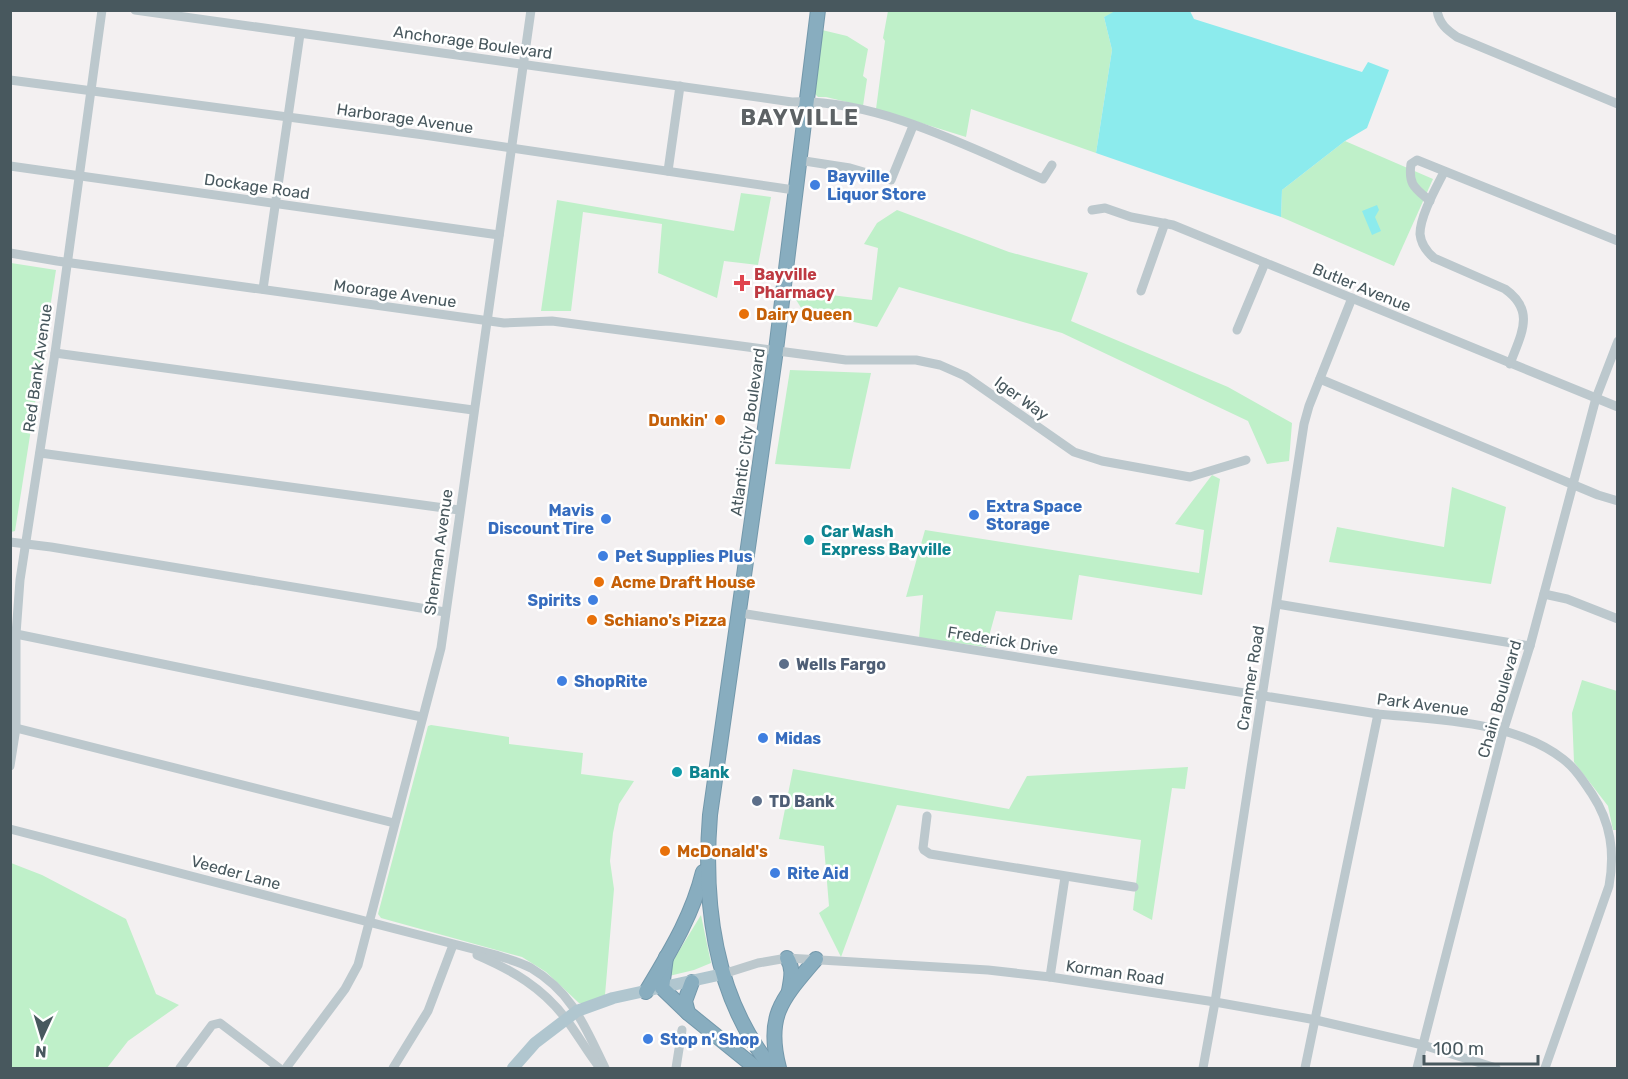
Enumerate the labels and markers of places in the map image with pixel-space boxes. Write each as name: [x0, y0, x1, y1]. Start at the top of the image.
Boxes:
place label: Bayville Liquor Store: [827, 167, 926, 204]
marker: Bayville Liquor Store: [808, 178, 822, 192]
place label: Bayville Pharmacy: [754, 265, 835, 302]
marker: Bayville Pharmacy: [735, 276, 749, 290]
place label: Dairy Queen: [756, 305, 852, 324]
marker: Dairy Queen: [737, 307, 751, 321]
place label: Dunkin': [648, 411, 708, 430]
marker: Dunkin': [713, 413, 727, 427]
place label: Extra Space Storage: [986, 497, 1082, 534]
place label: Mavis Discount Tire: [488, 501, 594, 538]
marker: Extra Space Storage: [967, 508, 981, 522]
marker: Mavis Discount Tire: [599, 512, 613, 526]
place label: Car Wash Express Bayville: [821, 522, 951, 559]
marker: Car Wash Express Bayville: [802, 533, 816, 547]
place label: Pet Supplies Plus: [615, 547, 753, 566]
marker: Pet Supplies Plus: [596, 549, 610, 563]
place label: Acme Draft House: [611, 573, 756, 592]
marker: Acme Draft House: [592, 575, 606, 589]
place label: Spirits: [528, 591, 581, 610]
marker: Spirits: [586, 593, 600, 607]
place label: Schiano's Pizza: [604, 611, 727, 630]
marker: Schiano's Pizza: [585, 613, 599, 627]
place label: Wells Fargo: [796, 655, 886, 674]
marker: Wells Fargo: [777, 657, 791, 671]
place label: ShopRite: [574, 672, 648, 691]
marker: ShopRite: [555, 674, 569, 688]
place label: Midas: [775, 729, 821, 748]
marker: Midas: [756, 731, 770, 745]
place label: Bank: [689, 763, 730, 782]
marker: Bank: [670, 765, 684, 779]
place label: TD Bank: [769, 792, 835, 811]
marker: TD Bank: [750, 794, 764, 808]
place label: McDonald's: [677, 842, 768, 861]
marker: McDonald's: [658, 844, 672, 858]
place label: Rite Aid: [787, 864, 849, 883]
marker: Rite Aid: [768, 866, 782, 880]
place label: Stop n' Shop: [660, 1030, 759, 1049]
marker: Stop n' Shop: [641, 1032, 655, 1046]

